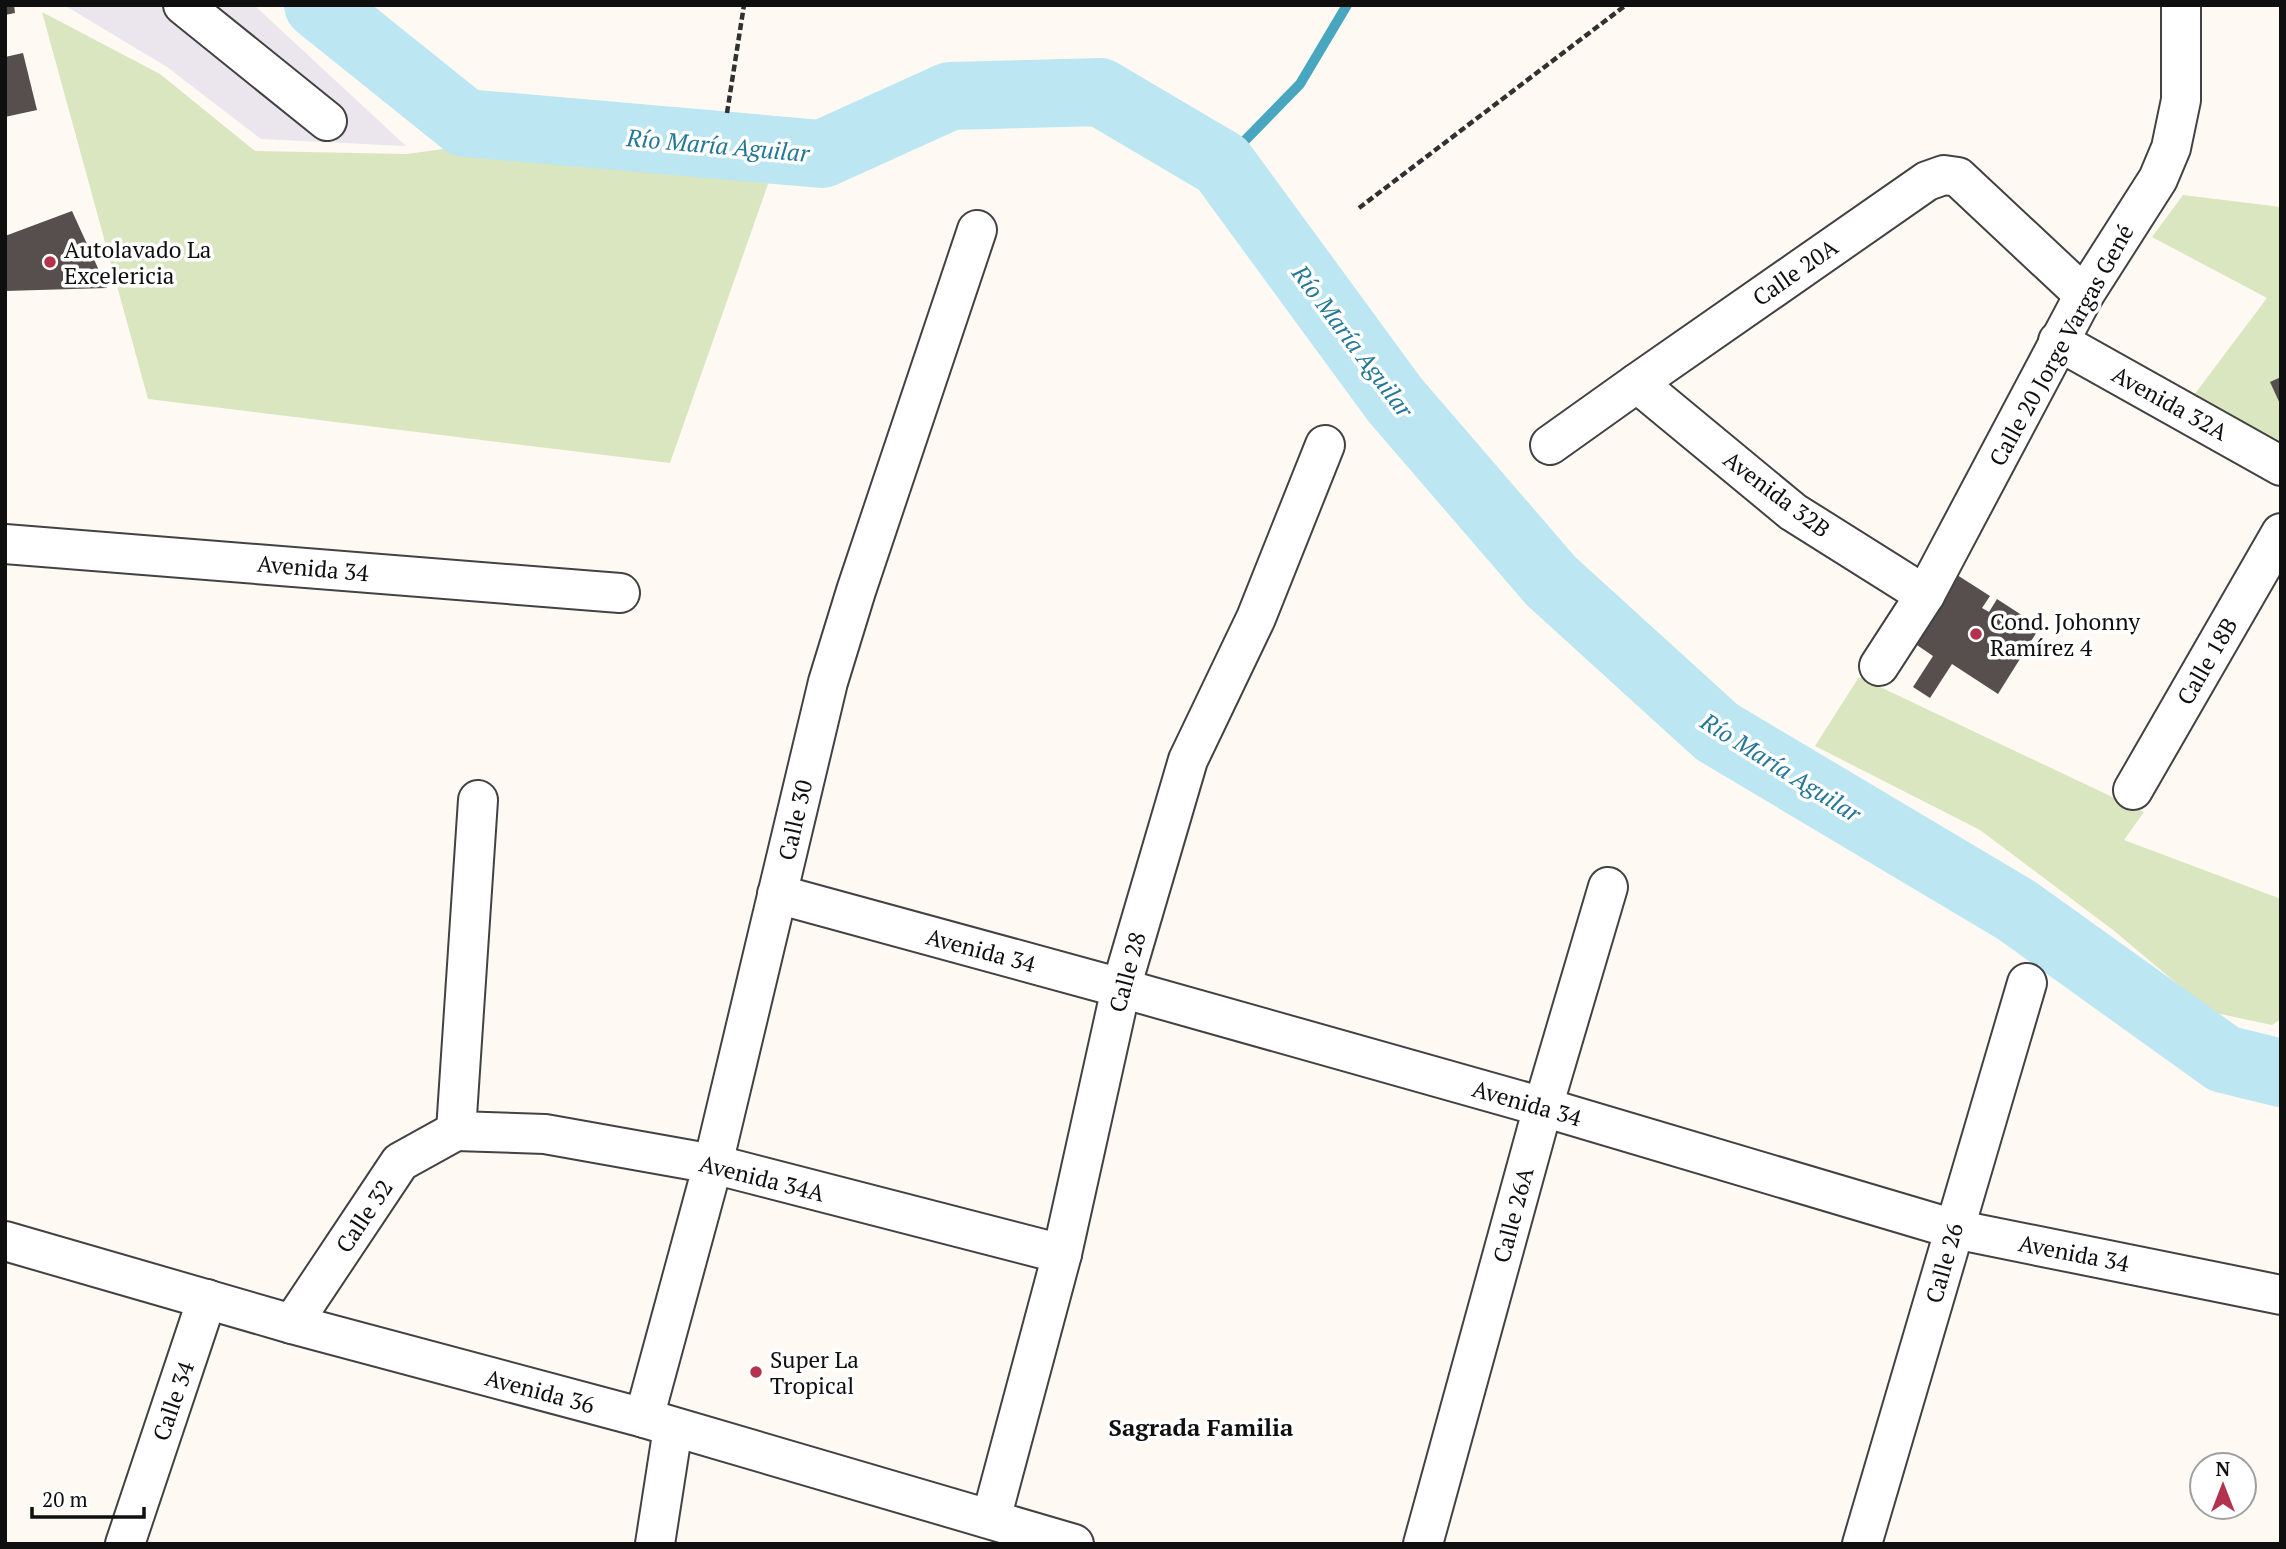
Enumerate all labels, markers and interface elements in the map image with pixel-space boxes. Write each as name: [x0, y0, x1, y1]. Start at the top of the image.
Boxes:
water label: Río María Aguilar: [624, 121, 812, 169]
street label: Calle 20 Jorge Vargas Gené: [1982, 219, 2140, 471]
street label: Calle 20A: [1746, 231, 1844, 313]
place label: Autolavado La Excelericia: [64, 234, 212, 291]
marker: Autolavado La Excelericia: [42, 254, 58, 270]
water label: Río María Aguilar: [1285, 258, 1422, 425]
street label: Avenida 32A: [2107, 358, 2234, 448]
street label: Avenida 32B: [1717, 444, 1837, 544]
street label: Avenida 34: [256, 548, 371, 588]
place label: Cond. Johonny Ramírez 4: [1990, 606, 2141, 663]
street label: Calle 18B: [2170, 612, 2244, 710]
marker: Cond. Johonny Ramírez 4: [1968, 626, 1984, 642]
water label: Río María Aguilar: [1694, 704, 1869, 830]
street label: Calle 30: [771, 777, 819, 863]
street label: Avenida 34: [923, 921, 1040, 980]
street label: Calle 28: [1101, 928, 1153, 1016]
street label: Avenida 34: [1469, 1073, 1586, 1134]
street label: Avenida 34A: [696, 1148, 828, 1209]
street label: Calle 26A: [1485, 1164, 1541, 1266]
street label: Calle 32: [328, 1173, 400, 1259]
street label: Calle 26: [1918, 1219, 1970, 1307]
street label: Avenida 34: [2016, 1227, 2133, 1279]
place label: Super La Tropical: [770, 1344, 859, 1401]
street label: Calle 34: [145, 1357, 201, 1445]
street label: Avenida 36: [482, 1362, 598, 1420]
marker: Super La Tropical: [748, 1364, 764, 1380]
district label: Sagrada Familia: [1109, 1411, 1294, 1443]
north arrow: [2188, 1451, 2258, 1521]
text: N: [2216, 1456, 2231, 1481]
scale bar: [32, 1476, 144, 1520]
text: 20 m: [42, 1485, 88, 1513]

